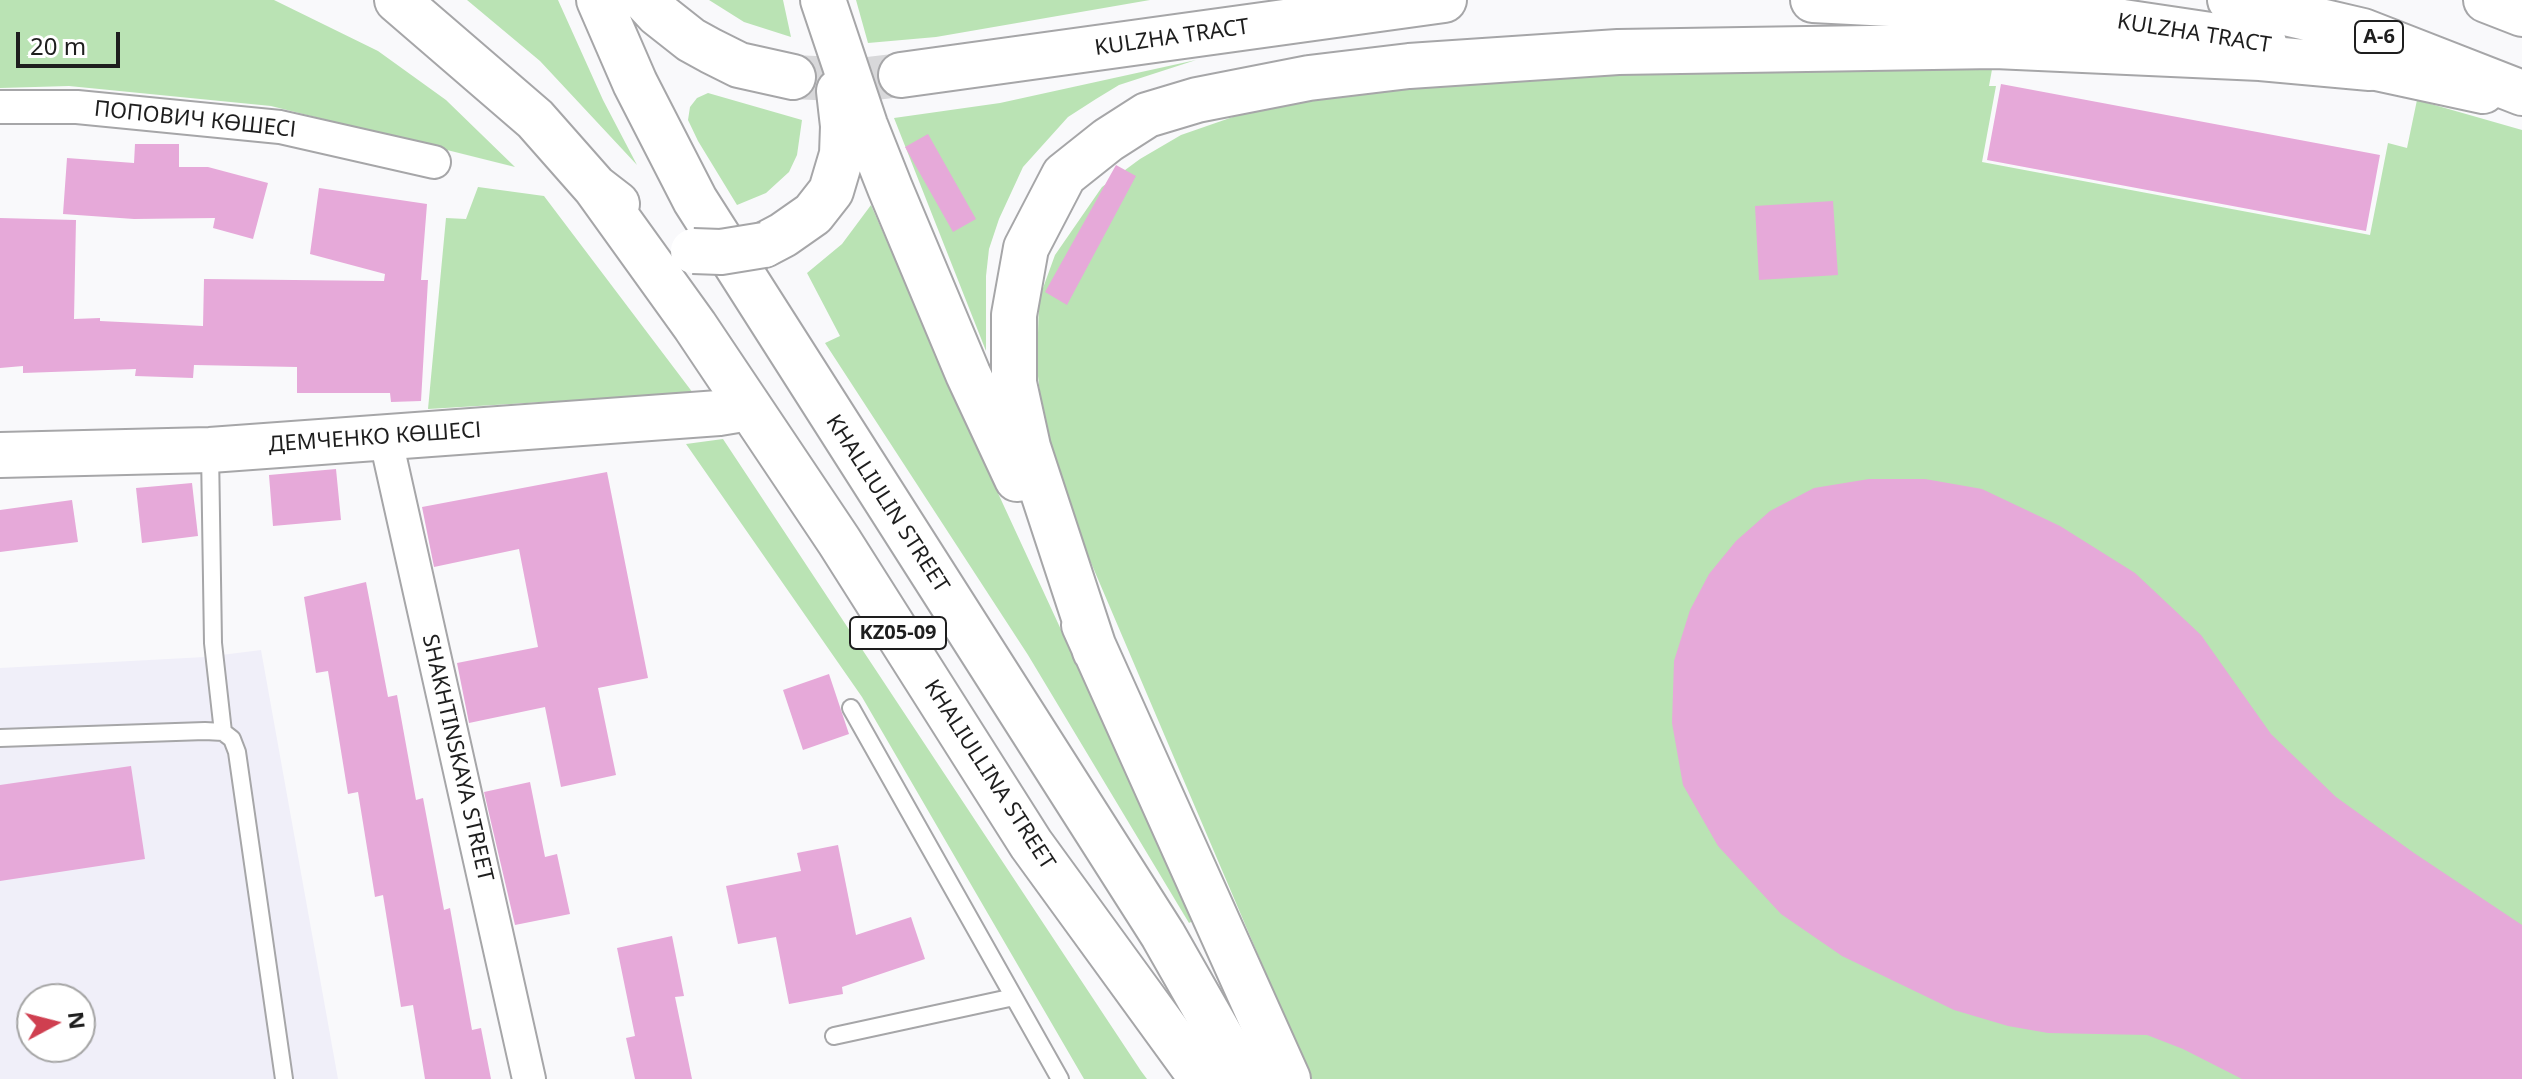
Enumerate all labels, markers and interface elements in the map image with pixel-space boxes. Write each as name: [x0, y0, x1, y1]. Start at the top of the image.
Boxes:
street label: KULZHA TRACT: [2115, 9, 2273, 59]
street label: KULZHA TRACT: [1093, 14, 1251, 62]
scale bar: [20, 16, 124, 66]
road number: A-6: [2355, 21, 2403, 53]
text: 20 m: [30, 29, 86, 62]
street label: ПОПОВИЧ КӨШЕСІ: [93, 96, 297, 144]
street label: KHALLIULIN STREET: [820, 410, 954, 598]
street label: ДЕМЧЕНКО КӨШЕСІ: [268, 417, 482, 459]
road number: KZ05-09: [850, 617, 946, 649]
street label: SHAKHTINSKAYA STREET: [416, 632, 498, 884]
street label: KHALIULLINA STREET: [918, 675, 1060, 875]
north arrow: [16, 983, 96, 1063]
text: N: [62, 1010, 94, 1031]

